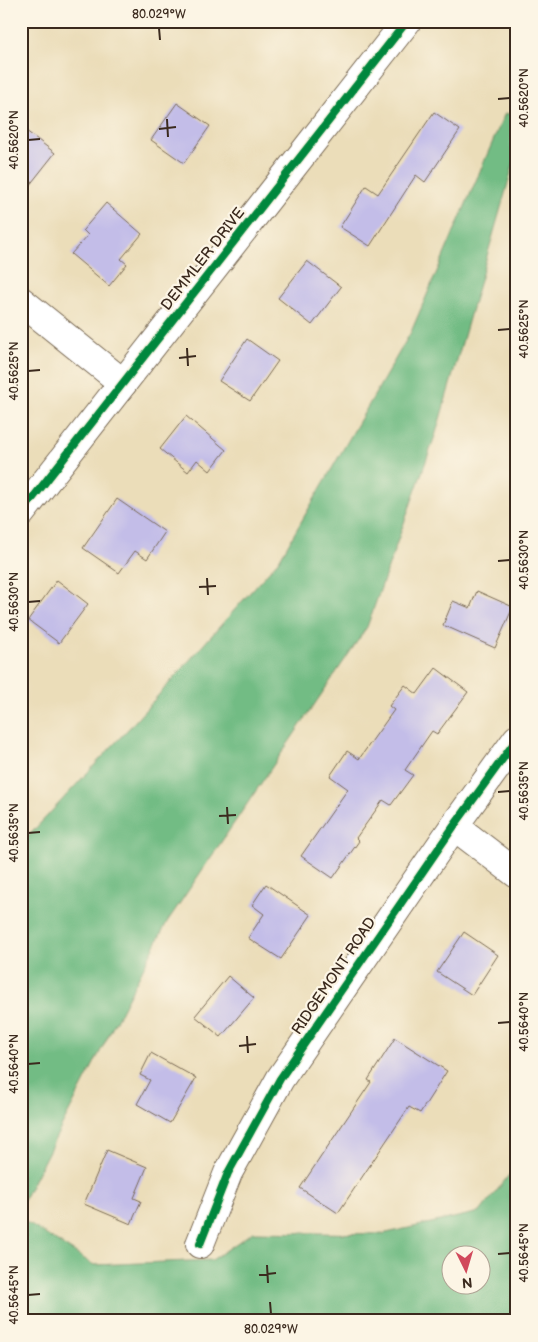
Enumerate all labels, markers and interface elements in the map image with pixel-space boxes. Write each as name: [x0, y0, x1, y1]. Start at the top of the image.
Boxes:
text: 80.029°W: [132, 7, 186, 22]
text: 40.5620°N: [517, 68, 532, 128]
text: 40.5620°N: [7, 110, 22, 170]
street label: DEMMLER DRIVE: [157, 204, 249, 314]
text: 40.5625°N: [517, 299, 532, 359]
text: 40.5625°N: [7, 341, 22, 401]
text: 40.5630°N: [517, 530, 532, 590]
text: 40.5630°N: [7, 572, 22, 632]
text: 40.5635°N: [517, 761, 532, 821]
text: 40.5635°N: [7, 803, 22, 863]
street label: RIDGEMONT ROAD: [288, 914, 380, 1038]
text: 40.5640°N: [517, 992, 532, 1052]
text: 40.5640°N: [7, 1034, 22, 1094]
text: 40.5645°N: [517, 1223, 532, 1283]
north arrow: [440, 1244, 490, 1294]
text: 40.5645°N: [7, 1265, 22, 1325]
text: N: [461, 1274, 473, 1291]
text: 80.029°W: [244, 1322, 298, 1337]

